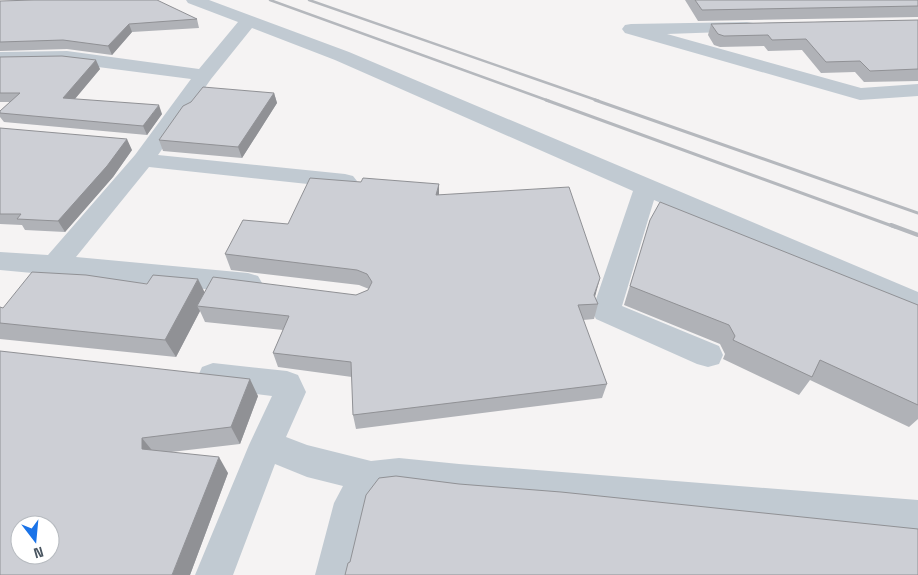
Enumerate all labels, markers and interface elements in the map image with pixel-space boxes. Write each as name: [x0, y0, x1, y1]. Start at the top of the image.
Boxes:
north arrow: [10, 515, 60, 565]
text: N: [32, 543, 46, 562]

